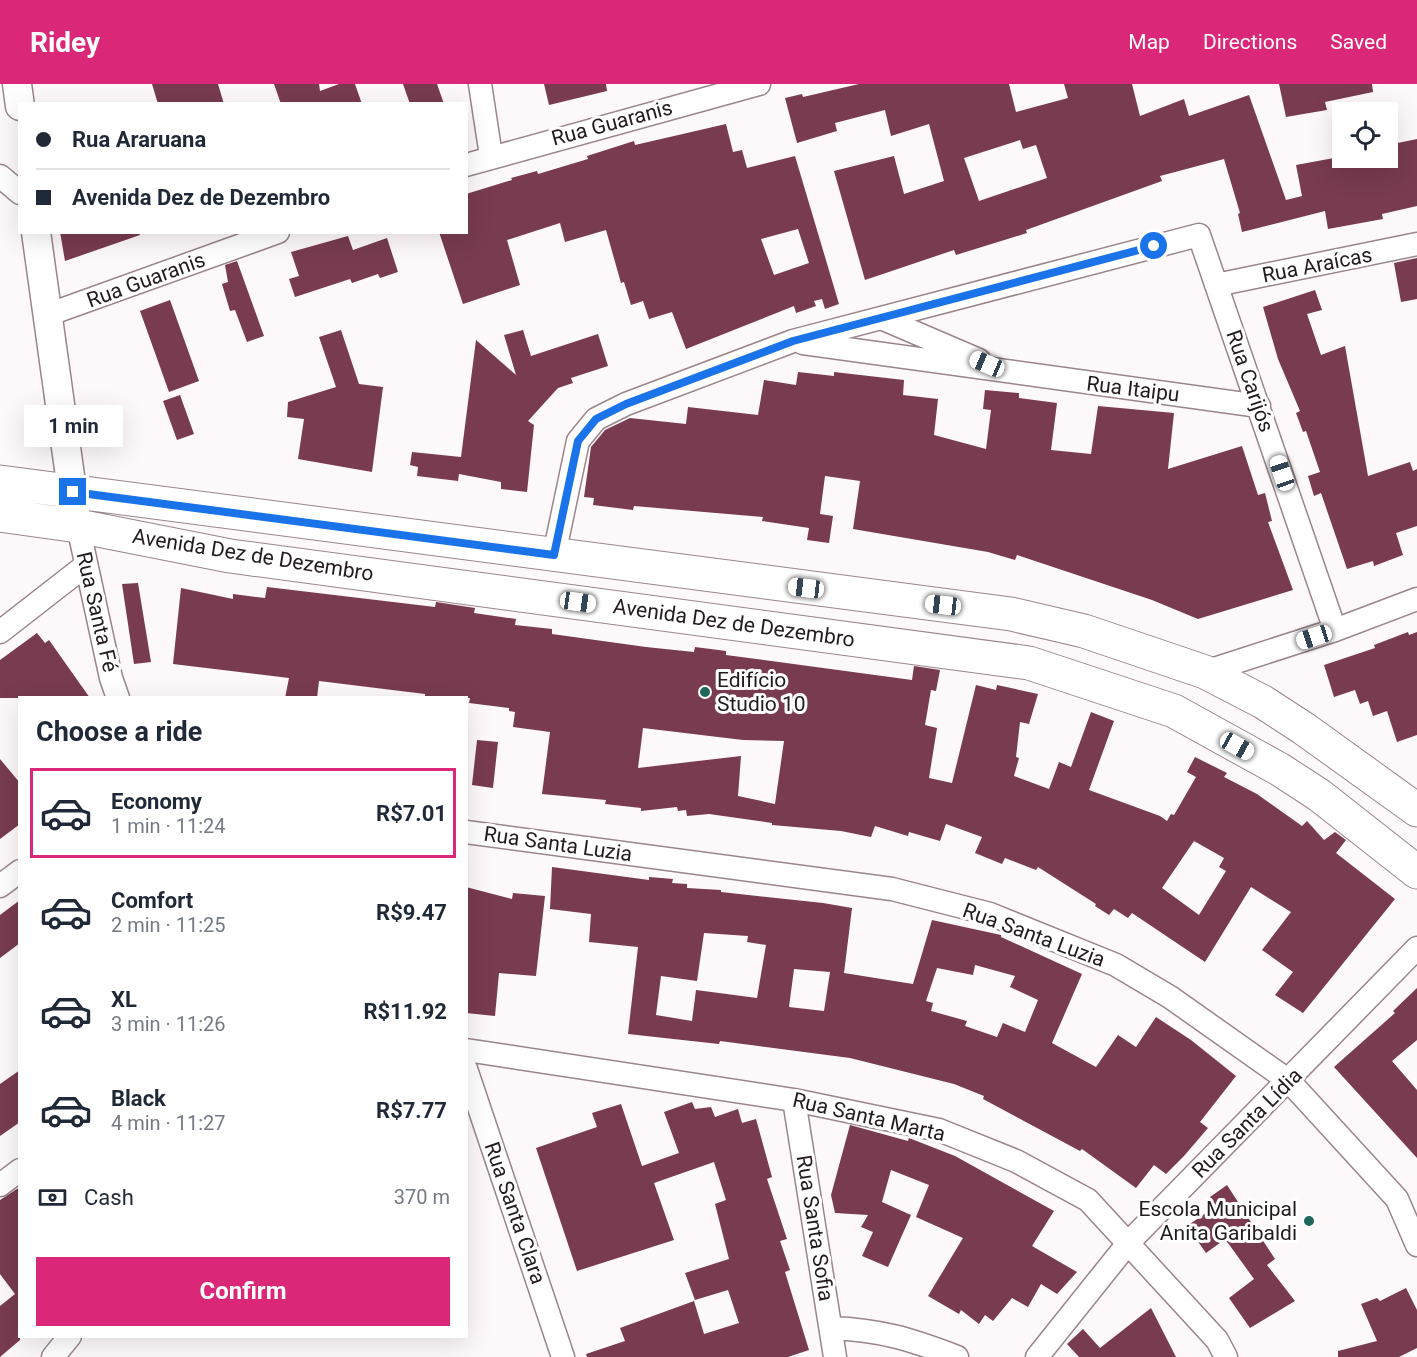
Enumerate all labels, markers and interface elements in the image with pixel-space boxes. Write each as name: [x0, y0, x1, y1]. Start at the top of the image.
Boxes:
text: Ridey: [30, 26, 100, 59]
text: Map: [1128, 30, 1170, 54]
text: Directions: [1203, 30, 1297, 54]
text: Saved: [1330, 30, 1387, 54]
street label: Rua Guaranis: [549, 95, 675, 151]
map controls: [1332, 102, 1398, 168]
button: locate: [1332, 102, 1398, 168]
text: Rua Araruana: [72, 127, 206, 152]
text: Avenida Dez de Dezembro: [72, 185, 330, 210]
route start: [1140, 232, 1167, 259]
street label: Rua Araícas: [1260, 243, 1374, 287]
street label: Rua Guaranis: [84, 247, 208, 313]
street label: Rua Carijós: [1221, 327, 1279, 435]
car: [967, 349, 1007, 379]
street label: Rua Itaipu: [1085, 371, 1181, 407]
callout: 1 min: [23, 405, 122, 447]
text: 1 min: [48, 414, 99, 438]
car: [1268, 453, 1296, 493]
route end: [59, 478, 86, 505]
street label: Avenida Dez de Dezembro: [131, 524, 375, 586]
street label: Rua Santa Fé: [72, 550, 122, 674]
car: [787, 577, 825, 599]
car: [559, 591, 597, 613]
street label: Avenida Dez de Dezembro: [612, 594, 856, 652]
car: [924, 594, 962, 616]
car: [1294, 623, 1334, 651]
place label: Edifício Studio 10: [717, 668, 806, 716]
marker: Edifício Studio 10: [698, 685, 712, 699]
text: Choose a ride: [36, 716, 202, 748]
car: [1217, 729, 1257, 763]
icon: car: [39, 786, 93, 840]
text: Economy: [111, 789, 202, 814]
text: R$7.01: [376, 801, 447, 826]
text: 1 min · 11:24: [111, 814, 226, 838]
street label: Rua Santa Luzia: [482, 822, 634, 866]
icon: car: [39, 885, 93, 939]
text: Comfort: [111, 888, 193, 913]
street label: Rua Santa Luzia: [960, 898, 1108, 972]
text: R$9.47: [376, 900, 447, 925]
text: 2 min · 11:25: [111, 913, 226, 937]
icon: car: [39, 984, 93, 1038]
text: XL: [111, 987, 137, 1012]
text: R$11.92: [363, 999, 447, 1024]
text: 3 min · 11:26: [111, 1012, 226, 1036]
street label: Rua Santa Lídia: [1187, 1063, 1307, 1183]
icon: car: [39, 1083, 93, 1137]
text: Black: [111, 1086, 166, 1111]
street label: Rua Santa Marta: [790, 1088, 948, 1146]
text: R$7.77: [376, 1098, 447, 1123]
text: 4 min · 11:27: [111, 1111, 226, 1135]
street label: Rua Santa Clara: [479, 1139, 551, 1287]
street label: Rua Santa Sofia: [792, 1153, 838, 1303]
icon: cash: [36, 1181, 69, 1214]
text: Cash: [84, 1185, 134, 1210]
text: 370 m: [394, 1185, 450, 1209]
place label: Escola Municipal Anita Garibaldi: [1138, 1197, 1297, 1245]
marker: Escola Municipal Anita Garibaldi: [1302, 1214, 1316, 1228]
button: Confirm: [36, 1257, 450, 1326]

